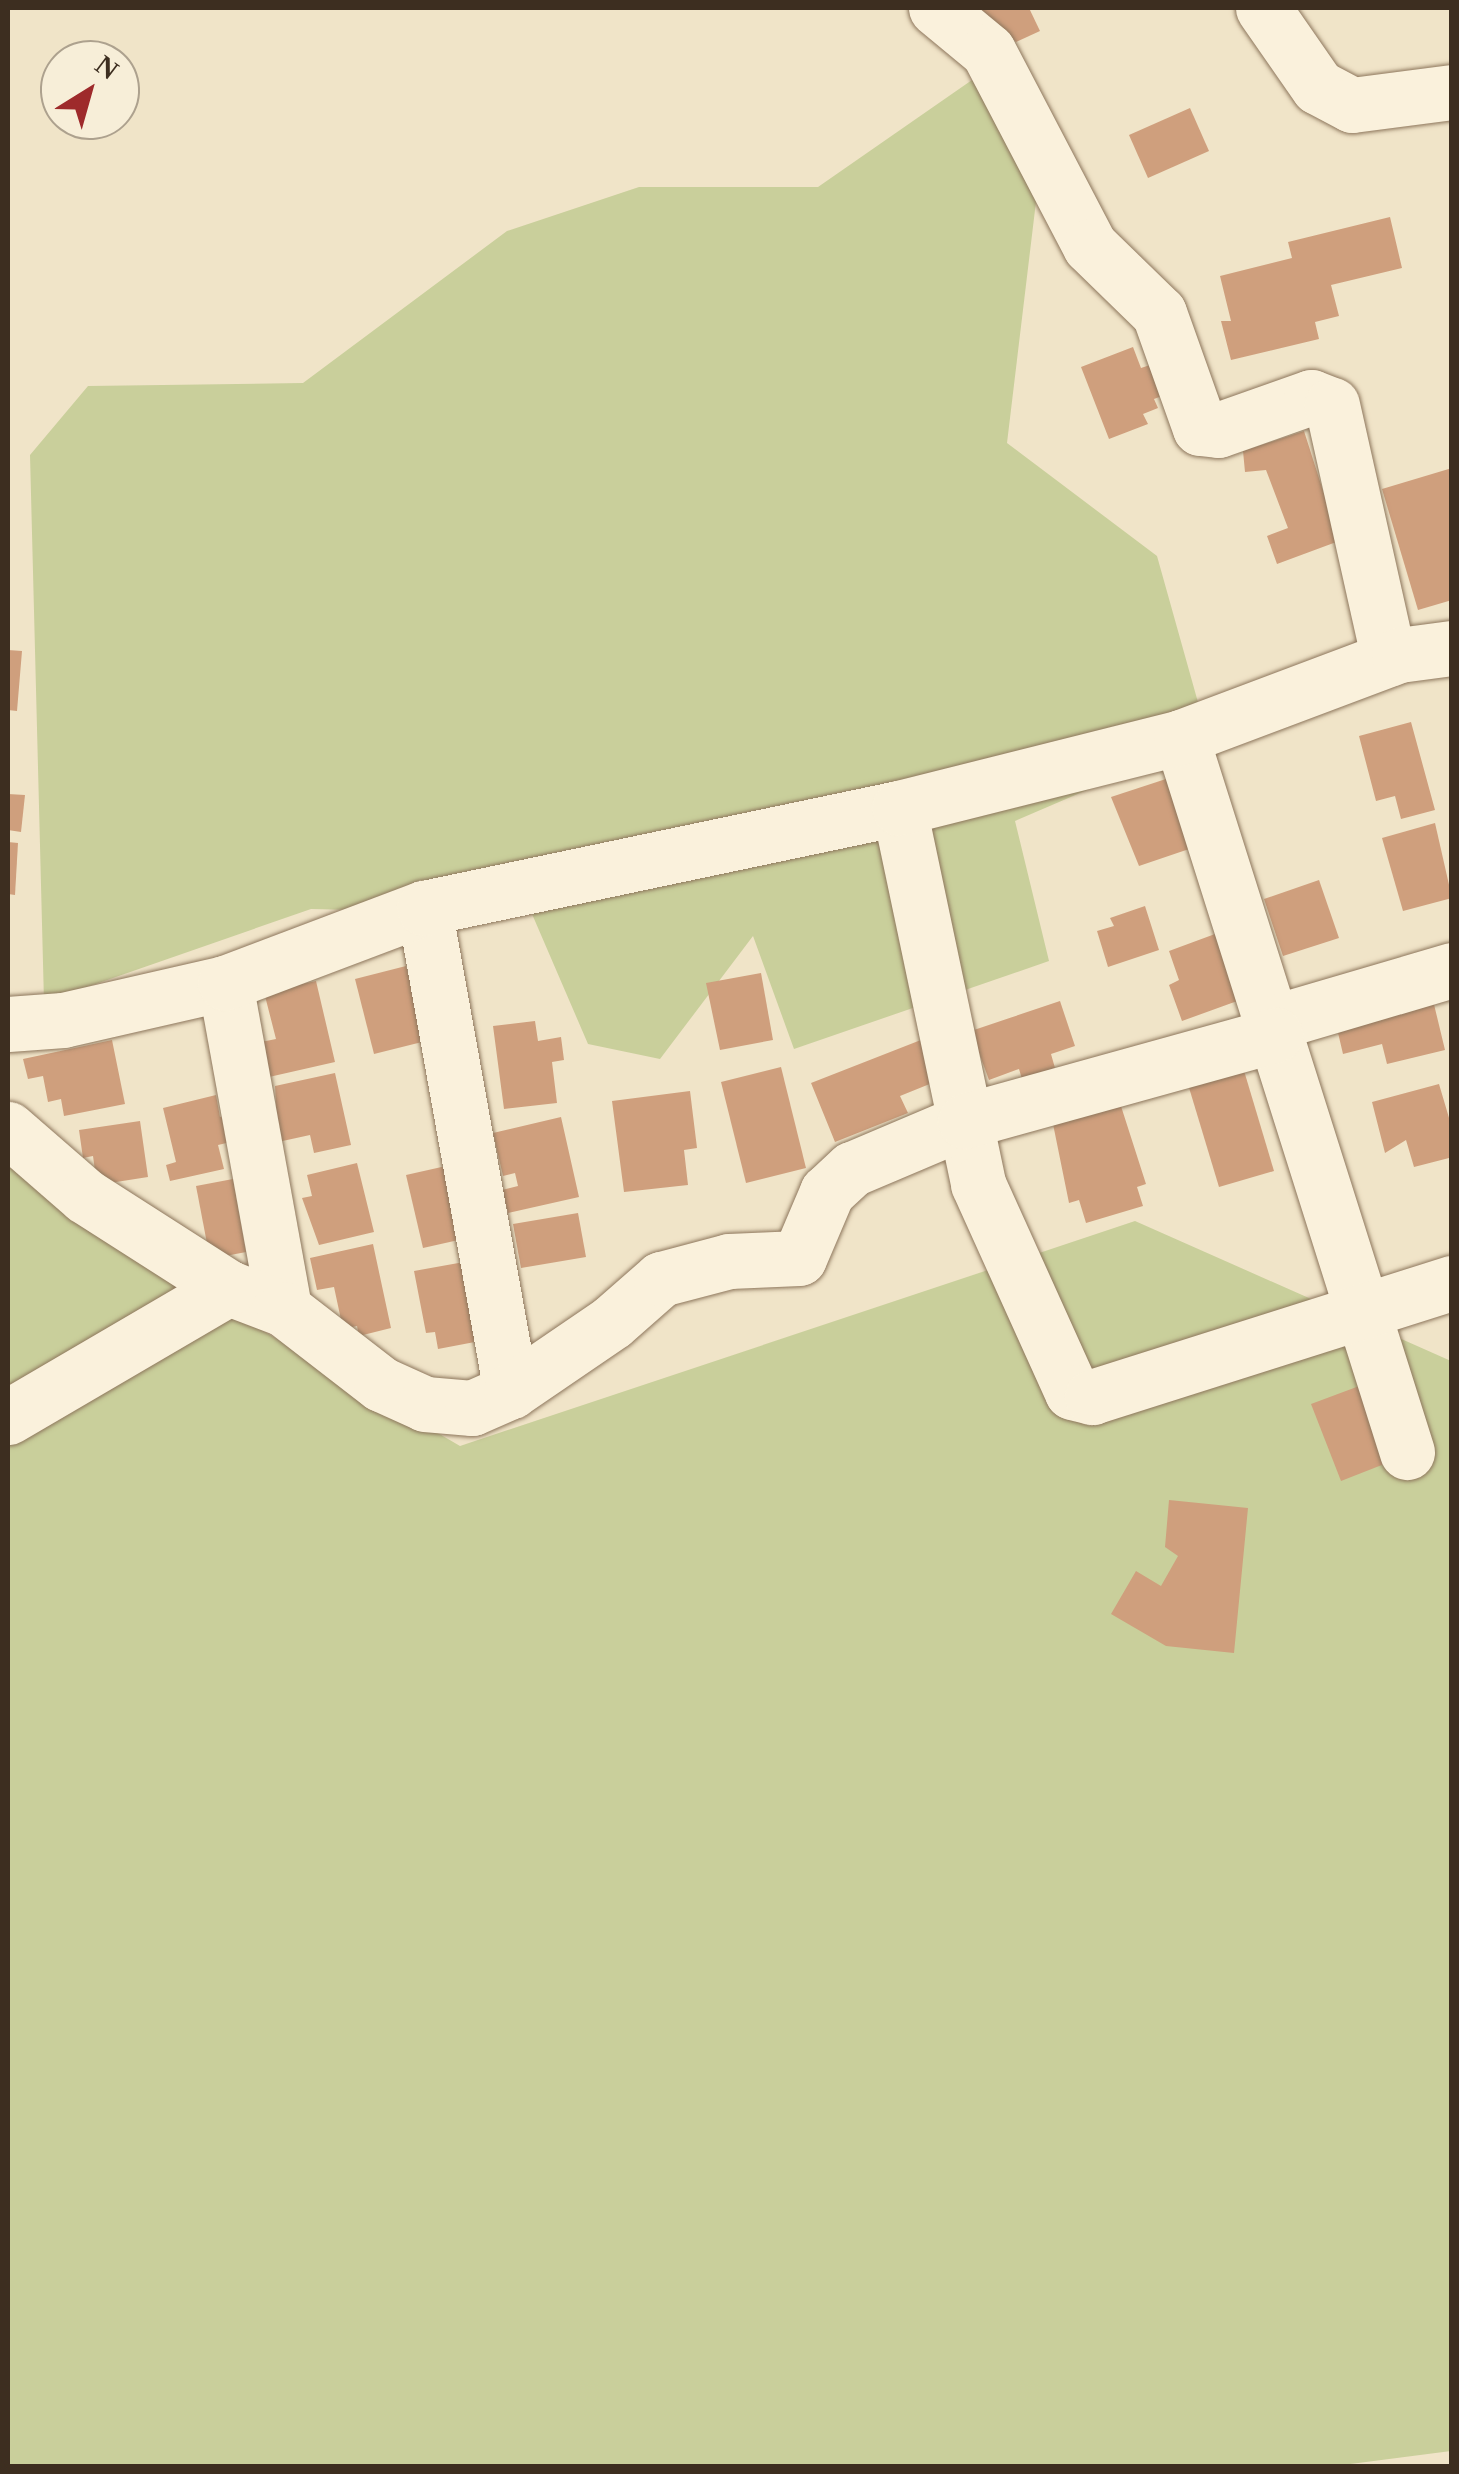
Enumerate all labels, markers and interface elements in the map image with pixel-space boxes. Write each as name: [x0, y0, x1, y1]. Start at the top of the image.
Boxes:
north arrow: [40, 40, 140, 140]
text: N: [90, 49, 125, 86]

